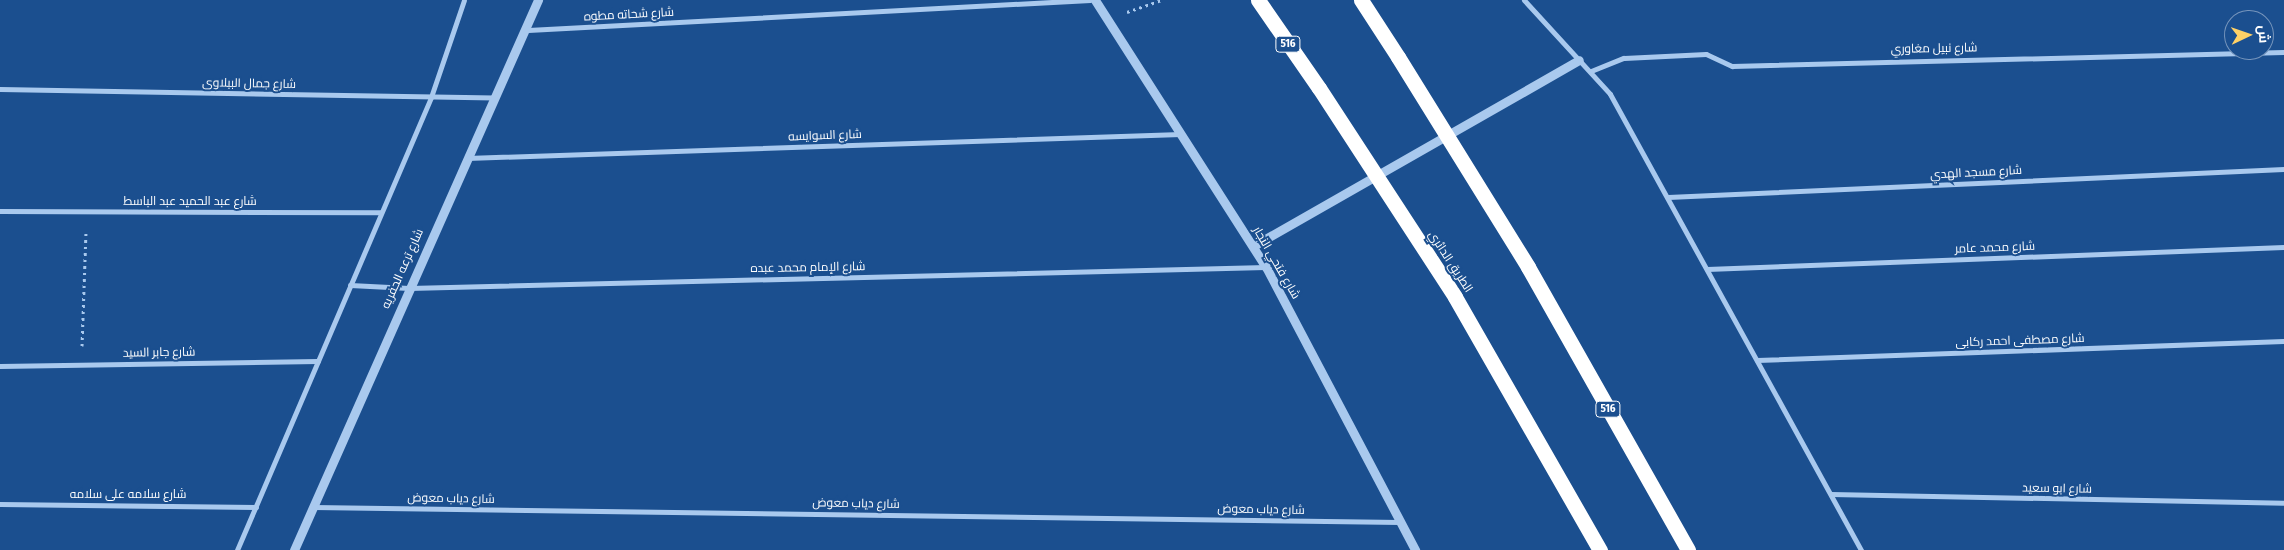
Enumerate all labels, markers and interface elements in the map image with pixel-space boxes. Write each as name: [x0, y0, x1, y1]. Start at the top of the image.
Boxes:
street label: شارع شحاته مطوه: [584, 5, 674, 25]
north arrow: [2224, 10, 2274, 60]
text: ش: [2255, 25, 2272, 44]
road number: 516: [1274, 36, 1302, 52]
street label: شارع نبيل مغاوري: [1890, 41, 1978, 57]
street label: شارع جمال الببلاوى: [202, 76, 296, 92]
street label: شارع السوايسه: [788, 128, 862, 144]
street label: شارع مسجد الهدي: [1930, 163, 2022, 183]
street label: شارع عبد الحميد عبد الباسط: [123, 195, 257, 209]
street label: شارع فتحي النجار: [1249, 224, 1303, 302]
street label: شارع ترعه الحفريه: [379, 227, 427, 311]
street label: الطريق الدائري: [1425, 228, 1475, 296]
street label: شارع محمد عامر: [1955, 239, 2035, 257]
street label: شارع الإمام محمد عبده: [750, 260, 866, 276]
street label: شارع مصطفى احمد ركابى: [1955, 332, 2085, 350]
street label: شارع جابر السيد: [123, 345, 195, 361]
road number: 516: [1594, 400, 1622, 418]
street label: شارع ابو سعيد: [2022, 481, 2092, 497]
street label: شارع سلامه على سلامه: [70, 488, 186, 502]
street label: شارع دياب معوض: [407, 491, 495, 507]
street label: شارع دياب معوض: [812, 496, 900, 512]
street label: شارع دياب معوض: [1217, 502, 1305, 518]

